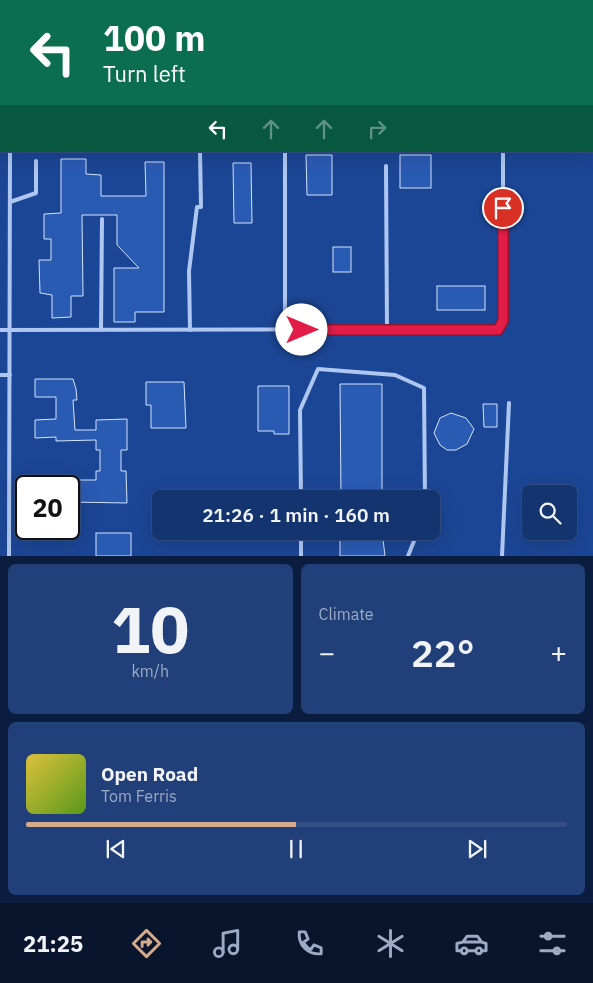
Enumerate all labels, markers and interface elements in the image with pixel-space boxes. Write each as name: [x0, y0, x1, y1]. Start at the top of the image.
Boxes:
text: 100 m: [103, 15, 206, 61]
icon: left: [20, 20, 85, 85]
text: Turn left: [103, 59, 186, 88]
icon: left: [204, 115, 232, 143]
icon: ahead: [257, 115, 285, 143]
icon: ahead: [310, 115, 338, 143]
icon: right: [363, 115, 391, 143]
pin: [482, 187, 524, 229]
icon: arrive: [489, 194, 517, 222]
position arrow: [275, 303, 327, 355]
speed limit sign: 20: [15, 475, 80, 540]
map controls: [522, 485, 577, 540]
button: search: [522, 485, 577, 540]
text: 21:26 · 1 min · 160 m: [202, 503, 390, 527]
text: 10: [111, 586, 189, 671]
text: Climate: [319, 604, 374, 624]
text: 22°: [411, 628, 474, 677]
text: −: [319, 634, 335, 671]
text: +: [550, 634, 567, 671]
text: km/h: [131, 661, 169, 681]
text: Open Road: [101, 762, 198, 786]
text: Tom Ferris: [101, 786, 177, 806]
icon: previous: [102, 835, 130, 863]
icon: pause: [282, 835, 310, 863]
icon: next: [463, 835, 491, 863]
icon: directions: [129, 926, 164, 961]
icon: music: [210, 926, 245, 961]
icon: phone: [292, 926, 327, 961]
icon: climate: [373, 926, 408, 961]
icon: car: [454, 926, 489, 961]
icon: filters: [535, 926, 570, 961]
text: 21:25: [23, 929, 83, 958]

